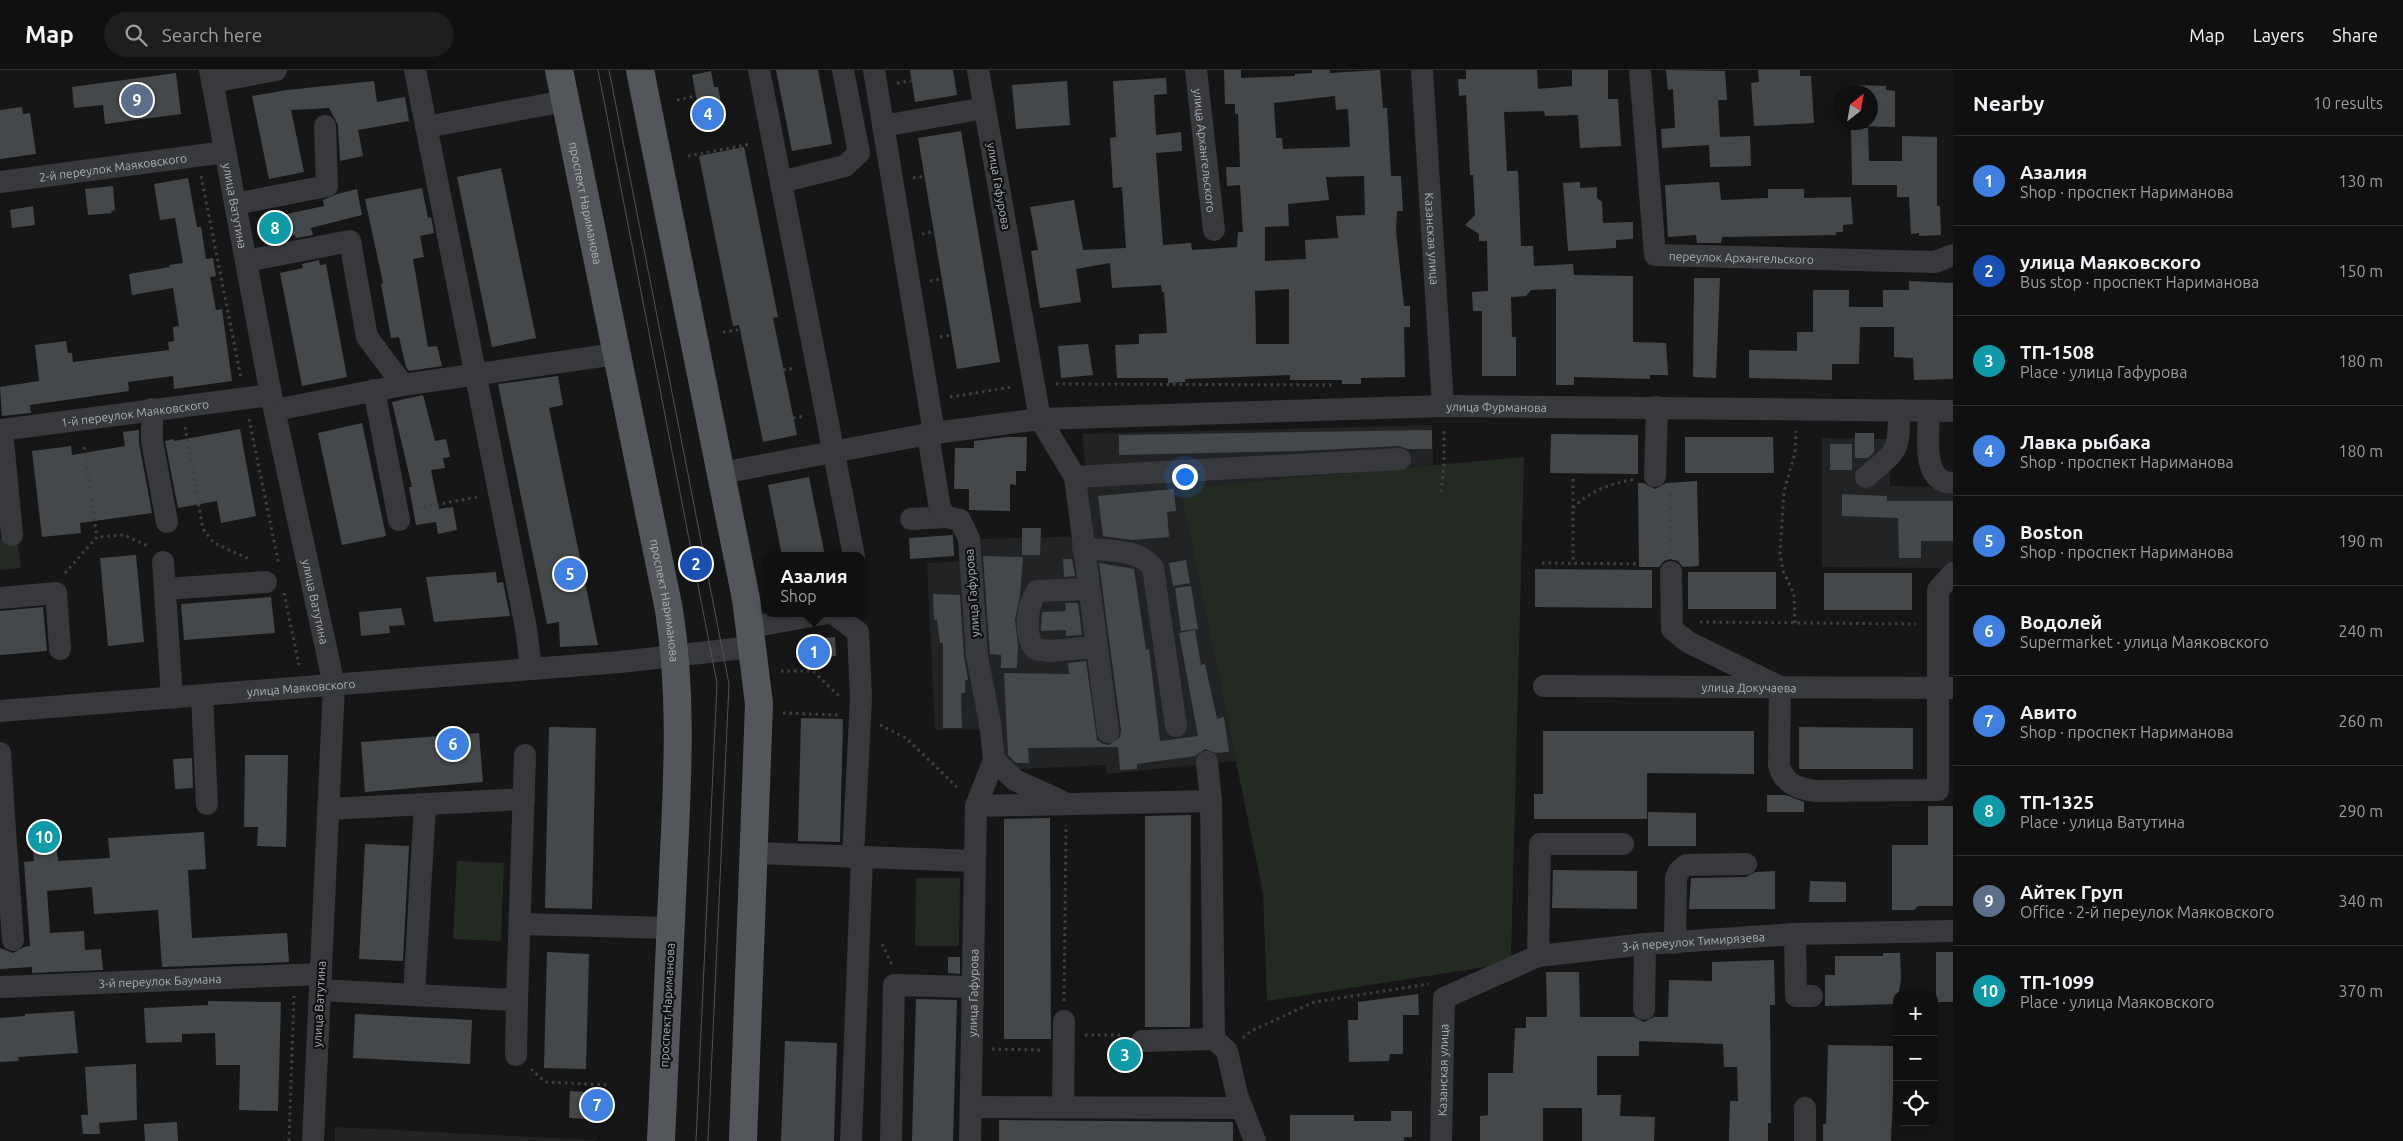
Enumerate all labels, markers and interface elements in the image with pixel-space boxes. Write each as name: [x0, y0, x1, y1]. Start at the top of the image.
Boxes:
search box: [104, 12, 454, 57]
text: Map: [25, 21, 74, 48]
icon: search: [122, 21, 150, 49]
text: Search here: [162, 24, 262, 46]
text: Map: [2189, 25, 2225, 45]
text: Layers: [2253, 25, 2304, 45]
text: Share: [2332, 25, 2378, 45]
pin: 9: [121, 81, 153, 119]
north arrow: [1833, 85, 1878, 130]
street label: улица Архангельского: [1192, 88, 1218, 213]
text: Nearby: [1973, 91, 2044, 115]
text: 10 results: [2313, 94, 2383, 112]
pin: 4: [692, 95, 724, 133]
street label: проспект Нариманова: [567, 141, 605, 266]
street label: улица Гафурова: [985, 141, 1013, 231]
street label: 2-й переулок Маяковского: [38, 151, 188, 183]
text: Азалия: [2020, 161, 2087, 183]
street label: улица Ватутина: [221, 162, 250, 249]
text: 1: [1984, 172, 1994, 190]
text: 130 m: [2338, 172, 2383, 190]
text: Shop · проспект Нариманова: [2020, 183, 2234, 201]
street label: Казанская улица: [1423, 192, 1442, 285]
pin: 8: [259, 209, 291, 247]
street label: переулок Архангельского: [1669, 249, 1814, 265]
text: улица Маяковского: [2020, 251, 2201, 273]
text: 2: [1984, 262, 1994, 280]
text: 150 m: [2338, 262, 2383, 280]
text: Bus stop · проспект Нариманова: [2020, 273, 2259, 291]
text: ТП-1508: [2020, 341, 2094, 363]
text: 3: [1984, 352, 1994, 370]
text: 180 m: [2338, 352, 2383, 370]
text: Place · улица Гафурова: [2020, 363, 2187, 381]
street label: 1-й переулок Маяковского: [60, 397, 210, 429]
street label: улица Фурманова: [1446, 400, 1547, 414]
text: Лавка рыбака: [2020, 431, 2151, 453]
text: 4: [1984, 442, 1994, 460]
text: 180 m: [2338, 442, 2383, 460]
text: Shop · проспект Нариманова: [2020, 453, 2234, 471]
your location: [1172, 464, 1198, 490]
text: Boston: [2020, 521, 2083, 543]
text: 5: [1984, 532, 1994, 550]
text: 190 m: [2338, 532, 2383, 550]
street label: проспект Нариманова: [648, 538, 682, 663]
text: Shop · проспект Нариманова: [2020, 543, 2234, 561]
pin: 2: [680, 545, 712, 583]
street label: улица Гафурова: [962, 548, 982, 638]
popup: [763, 552, 865, 617]
pin: 5: [554, 555, 586, 593]
street label: улица Ватутина: [300, 558, 331, 645]
text: Азалия: [780, 565, 848, 587]
text: Shop: [780, 587, 817, 605]
text: Водолей: [2020, 611, 2102, 633]
text: 6: [1984, 622, 1994, 640]
text: 240 m: [2338, 622, 2383, 640]
pin: 1: [798, 633, 830, 671]
text: Supermarket · улица Маяковского: [2020, 633, 2269, 651]
street label: улица Маяковского: [246, 676, 356, 698]
street label: улица Докучаева: [1701, 680, 1797, 694]
text: Авито: [2020, 701, 2077, 723]
text: 7: [1984, 712, 1994, 730]
text: 260 m: [2338, 712, 2383, 730]
text: Shop · проспект Нариманова: [2020, 723, 2234, 741]
pin: 6: [437, 725, 469, 763]
text: ТП-1325: [2020, 791, 2094, 813]
text: 8: [1984, 802, 1994, 820]
text: 290 m: [2338, 802, 2383, 820]
text: Place · улица Ватутина: [2020, 813, 2185, 831]
pin: 10: [28, 818, 60, 856]
text: Айтек Груп: [2020, 881, 2123, 903]
text: 9: [1984, 892, 1994, 910]
text: 340 m: [2338, 892, 2383, 910]
text: Office · 2-й переулок Маяковского: [2020, 903, 2274, 921]
street label: 3-й переулок Тимирязева: [1621, 930, 1765, 953]
street label: проспект Нариманова: [657, 942, 677, 1068]
street label: улица Гафурова: [965, 949, 980, 1037]
street label: улица Ватутина: [310, 960, 328, 1048]
text: ТП-1099: [2020, 971, 2094, 993]
street label: 3-й переулок Баумана: [98, 972, 222, 990]
text: 10: [1980, 982, 1998, 1000]
text: 370 m: [2338, 982, 2383, 1000]
map controls: [1893, 991, 1938, 1126]
button: +: [1893, 991, 1938, 1036]
text: Place · улица Маяковского: [2020, 993, 2214, 1011]
street label: Казанская улица: [1435, 1024, 1450, 1116]
pin: 3: [1109, 1036, 1141, 1074]
button: −: [1893, 1036, 1938, 1081]
button: locate: [1893, 1081, 1938, 1126]
pin: 7: [581, 1086, 613, 1124]

